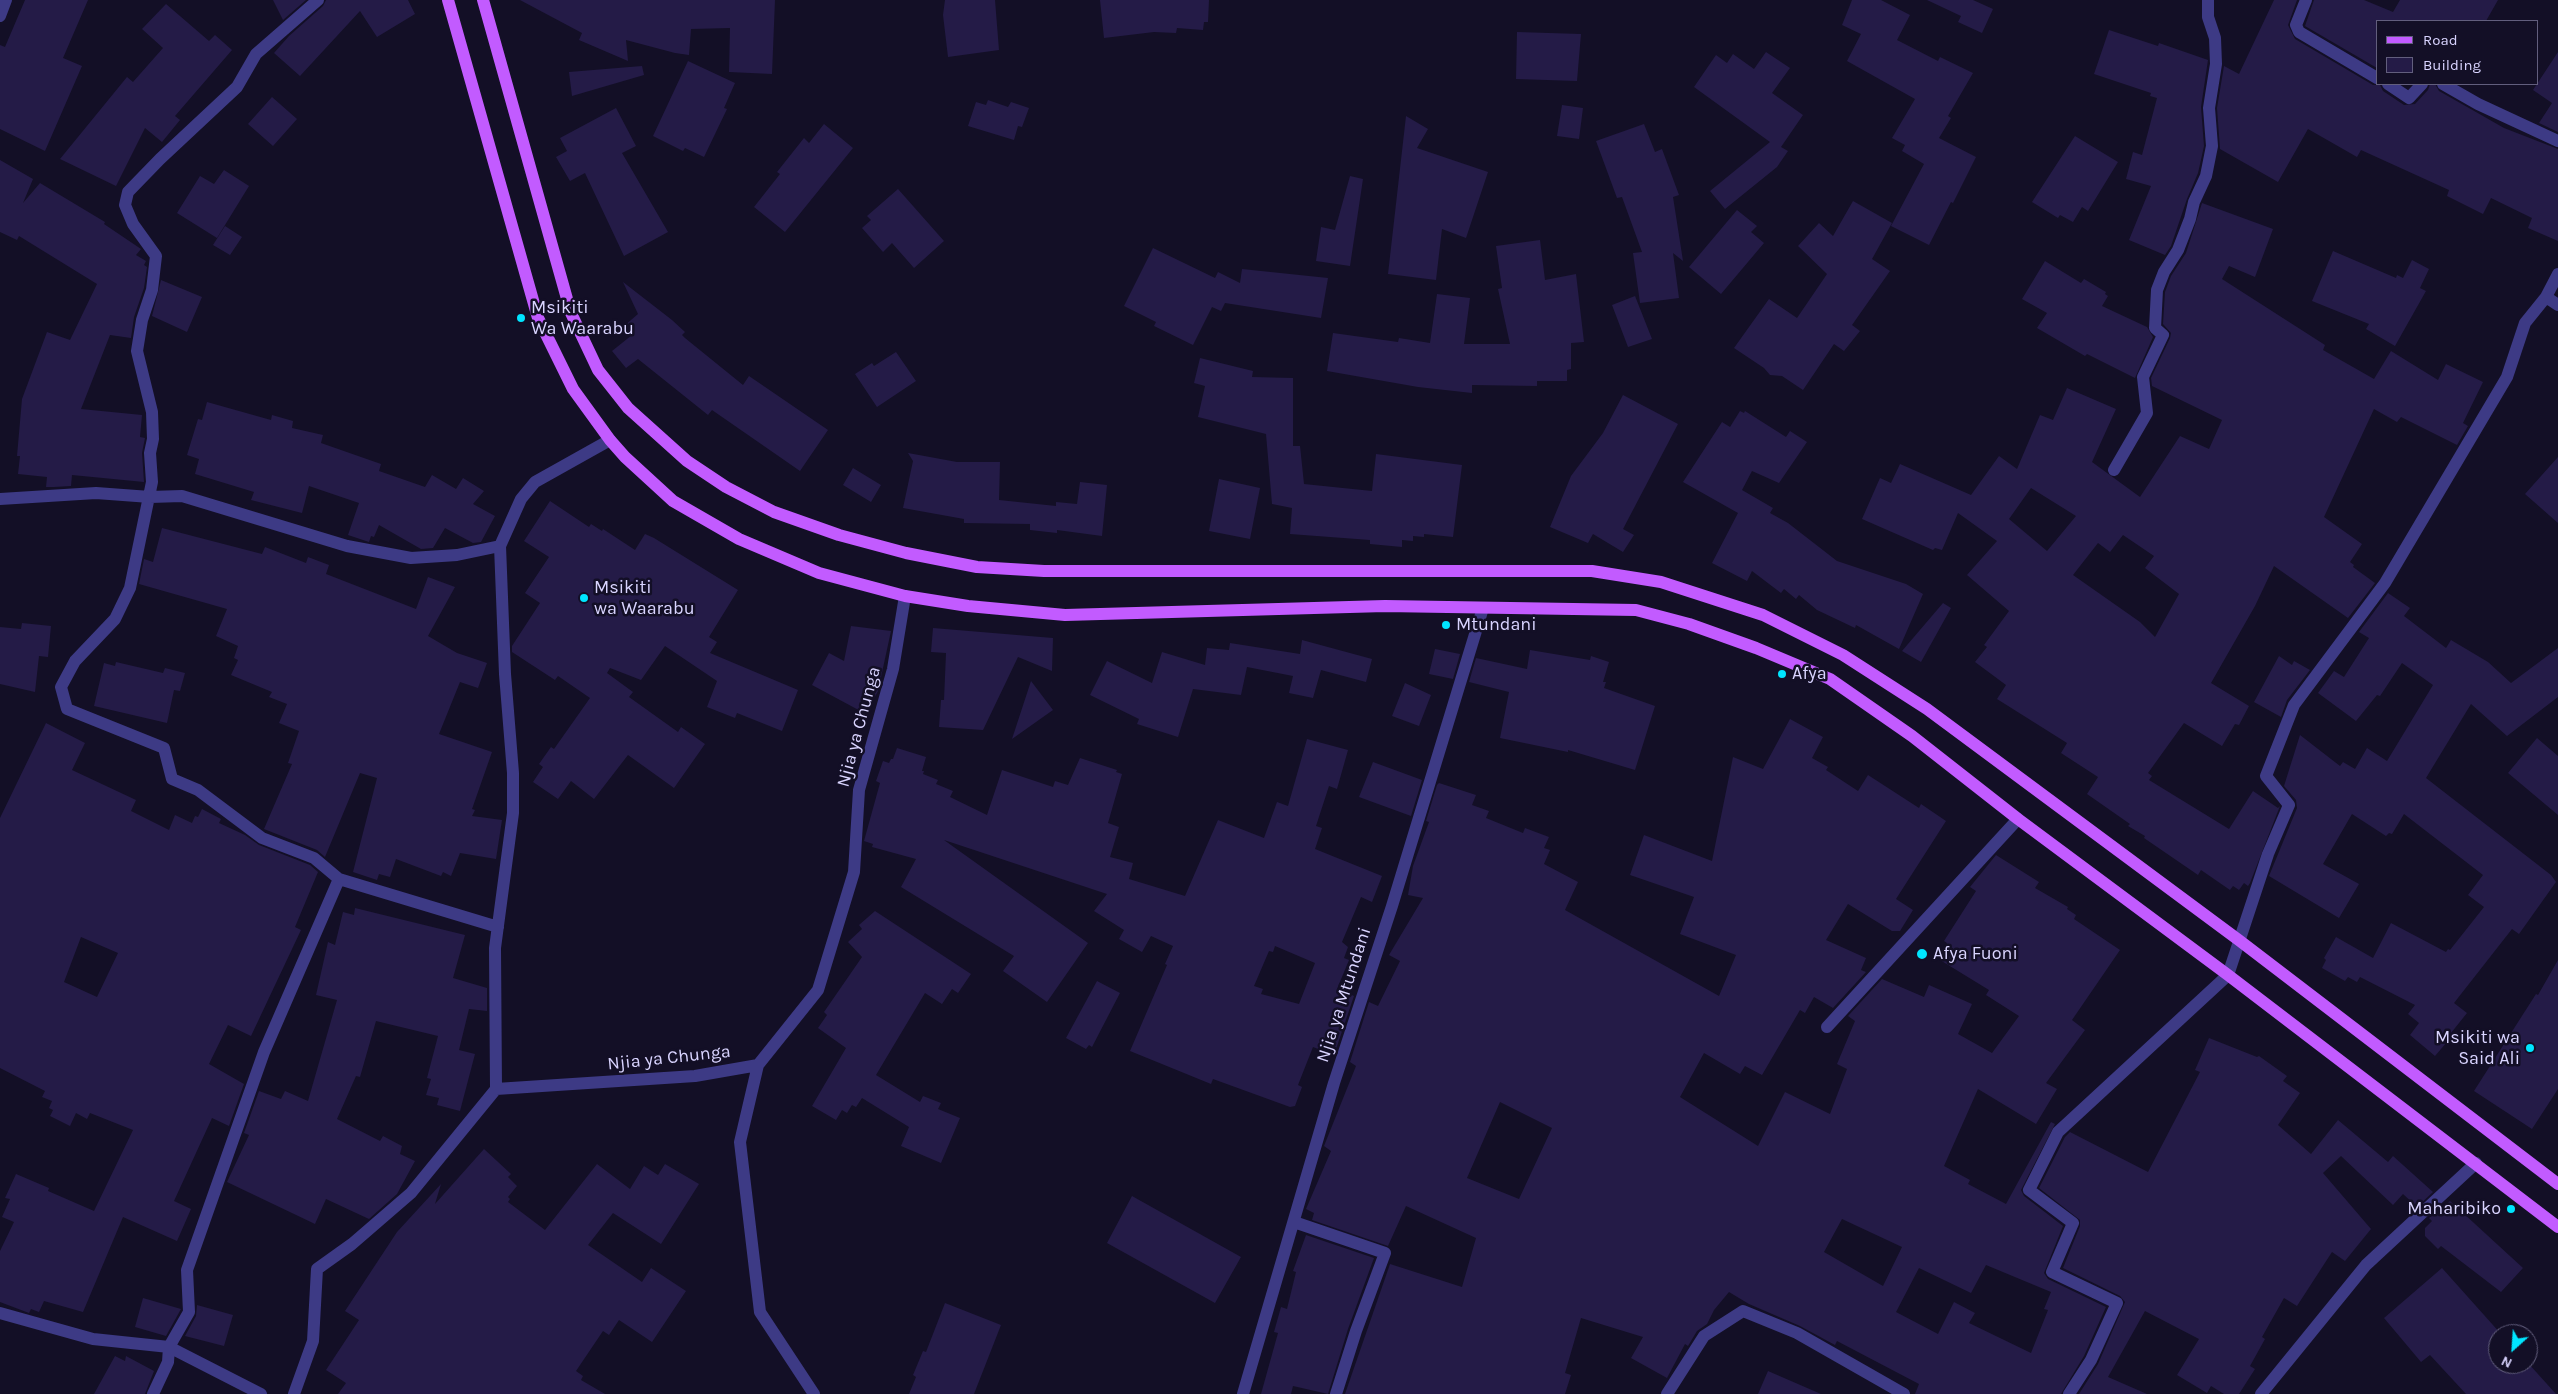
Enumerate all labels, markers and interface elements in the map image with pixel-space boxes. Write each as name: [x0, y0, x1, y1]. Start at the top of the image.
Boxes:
legend: [2376, 20, 2538, 85]
text: Road: [2423, 31, 2458, 49]
text: Building: [2423, 56, 2481, 74]
place label: Msikiti Wa Waarabu: [531, 297, 634, 340]
marker: Msikiti Wa Waarabu: [515, 312, 527, 324]
place label: Msikiti wa Waarabu: [594, 577, 695, 620]
marker: Msikiti wa Waarabu: [578, 592, 590, 604]
place label: Mtundani: [1456, 614, 1537, 636]
marker: Mtundani: [1440, 619, 1452, 631]
place label: Afya: [1792, 663, 1827, 685]
street label: Njia ya Chunga: [833, 664, 885, 790]
marker: Afya: [1776, 668, 1788, 680]
street label: Njia ya Mtundani: [1312, 925, 1376, 1065]
place label: Afya Fuoni: [1933, 943, 2018, 965]
marker: Afya Fuoni: [1915, 947, 1929, 961]
place label: Msikiti wa Said Ali: [2435, 1027, 2520, 1070]
street label: Njia ya Chunga: [606, 1041, 732, 1075]
marker: Msikiti wa Said Ali: [2524, 1042, 2536, 1054]
place label: Maharibiko: [2407, 1198, 2501, 1220]
marker: Maharibiko: [2505, 1203, 2517, 1215]
north arrow: [2488, 1324, 2538, 1374]
text: N: [2498, 1352, 2515, 1372]

